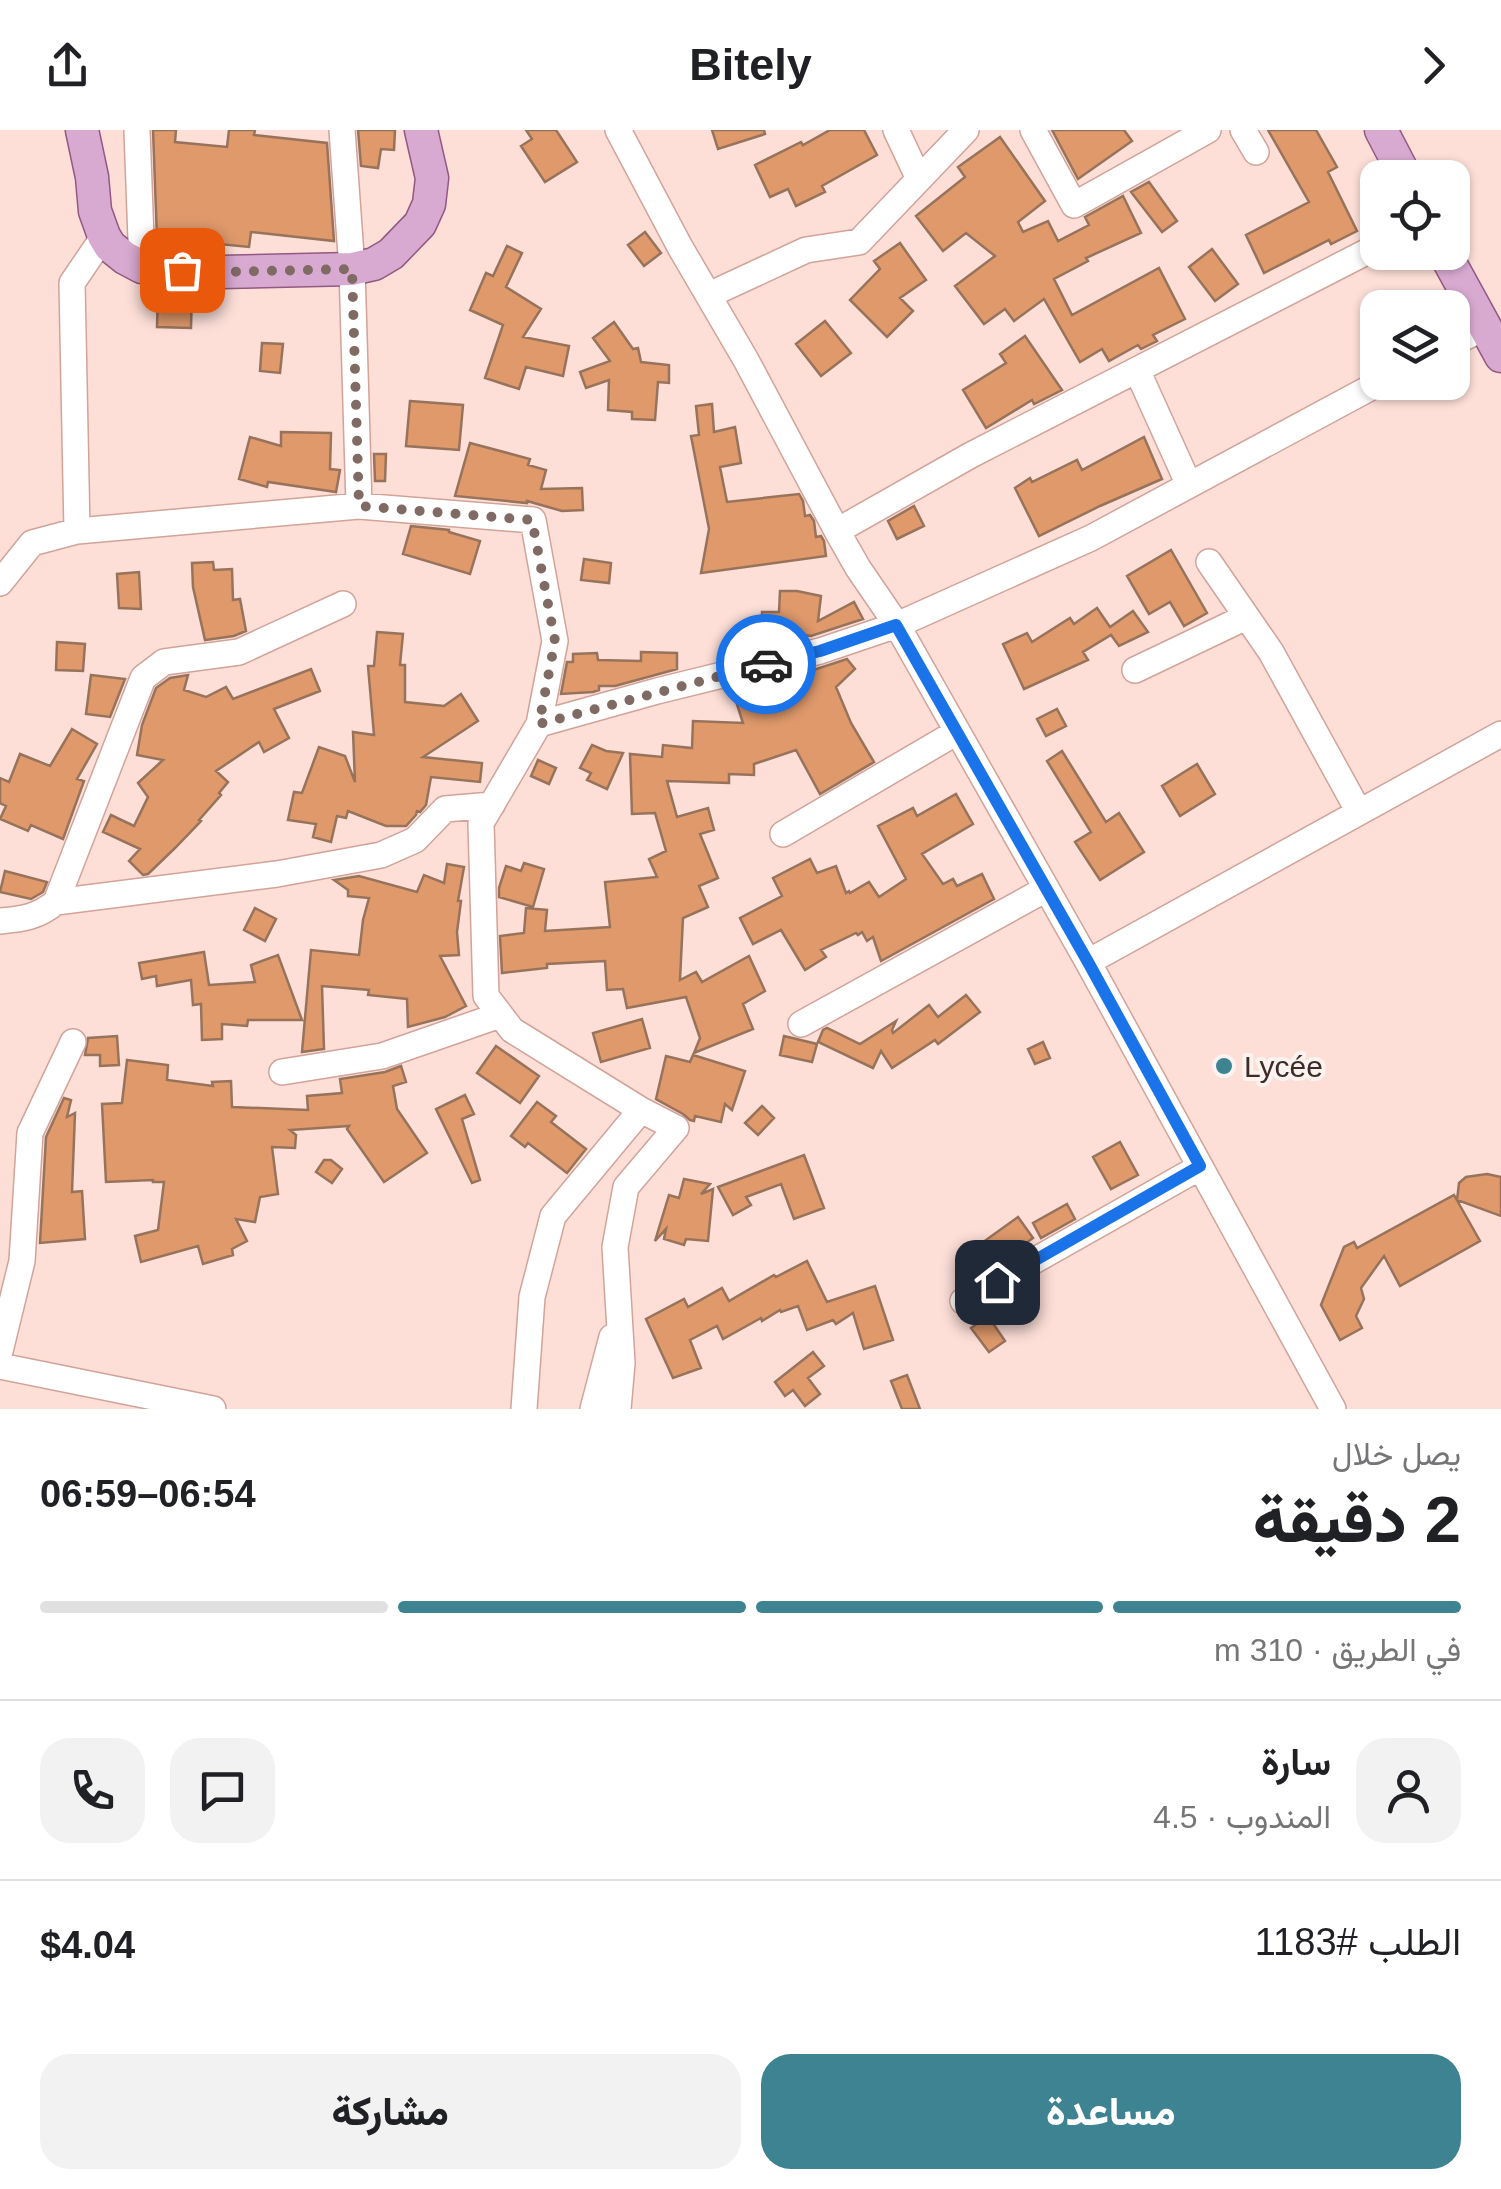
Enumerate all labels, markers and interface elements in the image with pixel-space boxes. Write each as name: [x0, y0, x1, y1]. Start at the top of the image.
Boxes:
icon: share: [40, 38, 95, 93]
icon: forward: [1406, 38, 1461, 93]
text: Bitely: [689, 39, 812, 90]
map controls: [1360, 160, 1470, 400]
button: locate: [1360, 160, 1470, 270]
pin: [140, 228, 225, 313]
icon: bag: [155, 243, 210, 298]
button: layers: [1360, 290, 1470, 400]
courier: [716, 614, 816, 714]
icon: car: [739, 637, 794, 692]
place label: Lycée: [1244, 1050, 1323, 1083]
marker: Lycée: [1213, 1055, 1235, 1077]
pin: [955, 1240, 1040, 1325]
icon: home: [970, 1255, 1025, 1310]
text: يصل خلال: [1332, 1436, 1461, 1472]
text: 06:54–06:59: [40, 1473, 256, 1515]
text: 2 دقيقة: [1253, 1483, 1461, 1556]
text: في الطريق · 310 m: [1214, 1632, 1461, 1668]
button: phone: [40, 1738, 145, 1843]
button: chat: [170, 1738, 275, 1843]
button: person: [1356, 1738, 1461, 1843]
text: سارة: [1261, 1741, 1331, 1783]
text: المندوب · 4.5: [1153, 1799, 1331, 1835]
text: الطلب #1183: [1255, 1921, 1461, 1963]
text: $4.04: [40, 1924, 135, 1966]
button: مشاركة: [40, 2054, 741, 2169]
button: مساعدة: [761, 2054, 1461, 2169]

